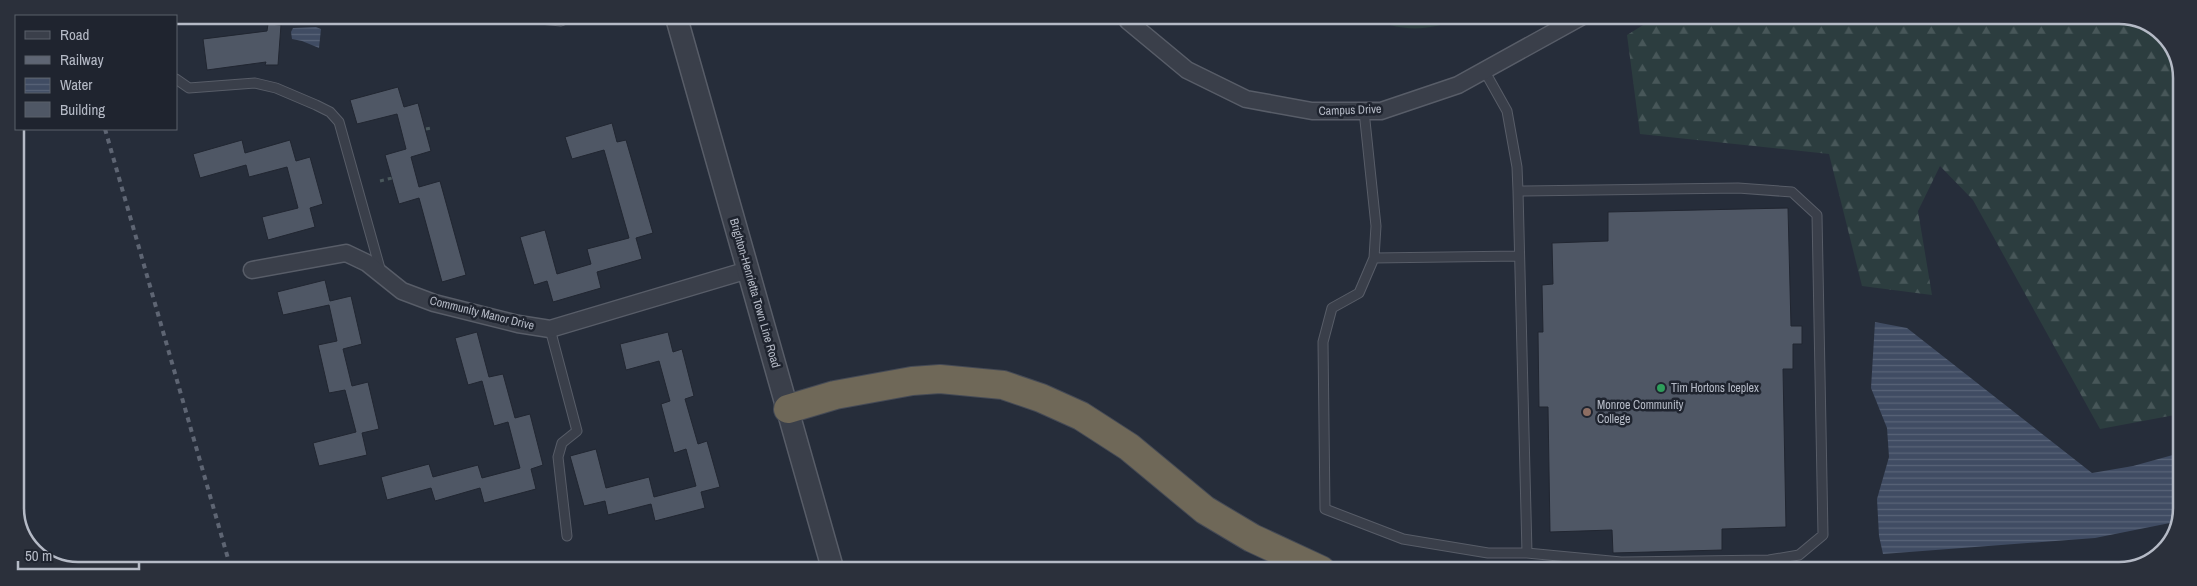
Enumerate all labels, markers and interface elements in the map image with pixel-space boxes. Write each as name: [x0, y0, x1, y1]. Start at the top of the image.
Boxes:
legend: [15, 15, 178, 130]
text: Road: [60, 24, 89, 45]
text: Railway: [60, 49, 105, 70]
text: Water: [60, 74, 92, 95]
text: Building: [60, 99, 105, 120]
street label: Campus Drive: [1318, 101, 1382, 119]
street label: Brighton-Henrietta Town Line Road: [726, 216, 784, 370]
street label: Community Manor Drive: [428, 292, 536, 334]
place label: Tim Hortons Iceplex: [1671, 380, 1759, 396]
marker: Tim Hortons Iceplex: [1655, 382, 1667, 394]
place label: Monroe Community College: [1597, 397, 1683, 427]
marker: Monroe Community College: [1581, 406, 1593, 418]
scale bar: [18, 538, 139, 570]
text: 50 m: [25, 545, 52, 566]

